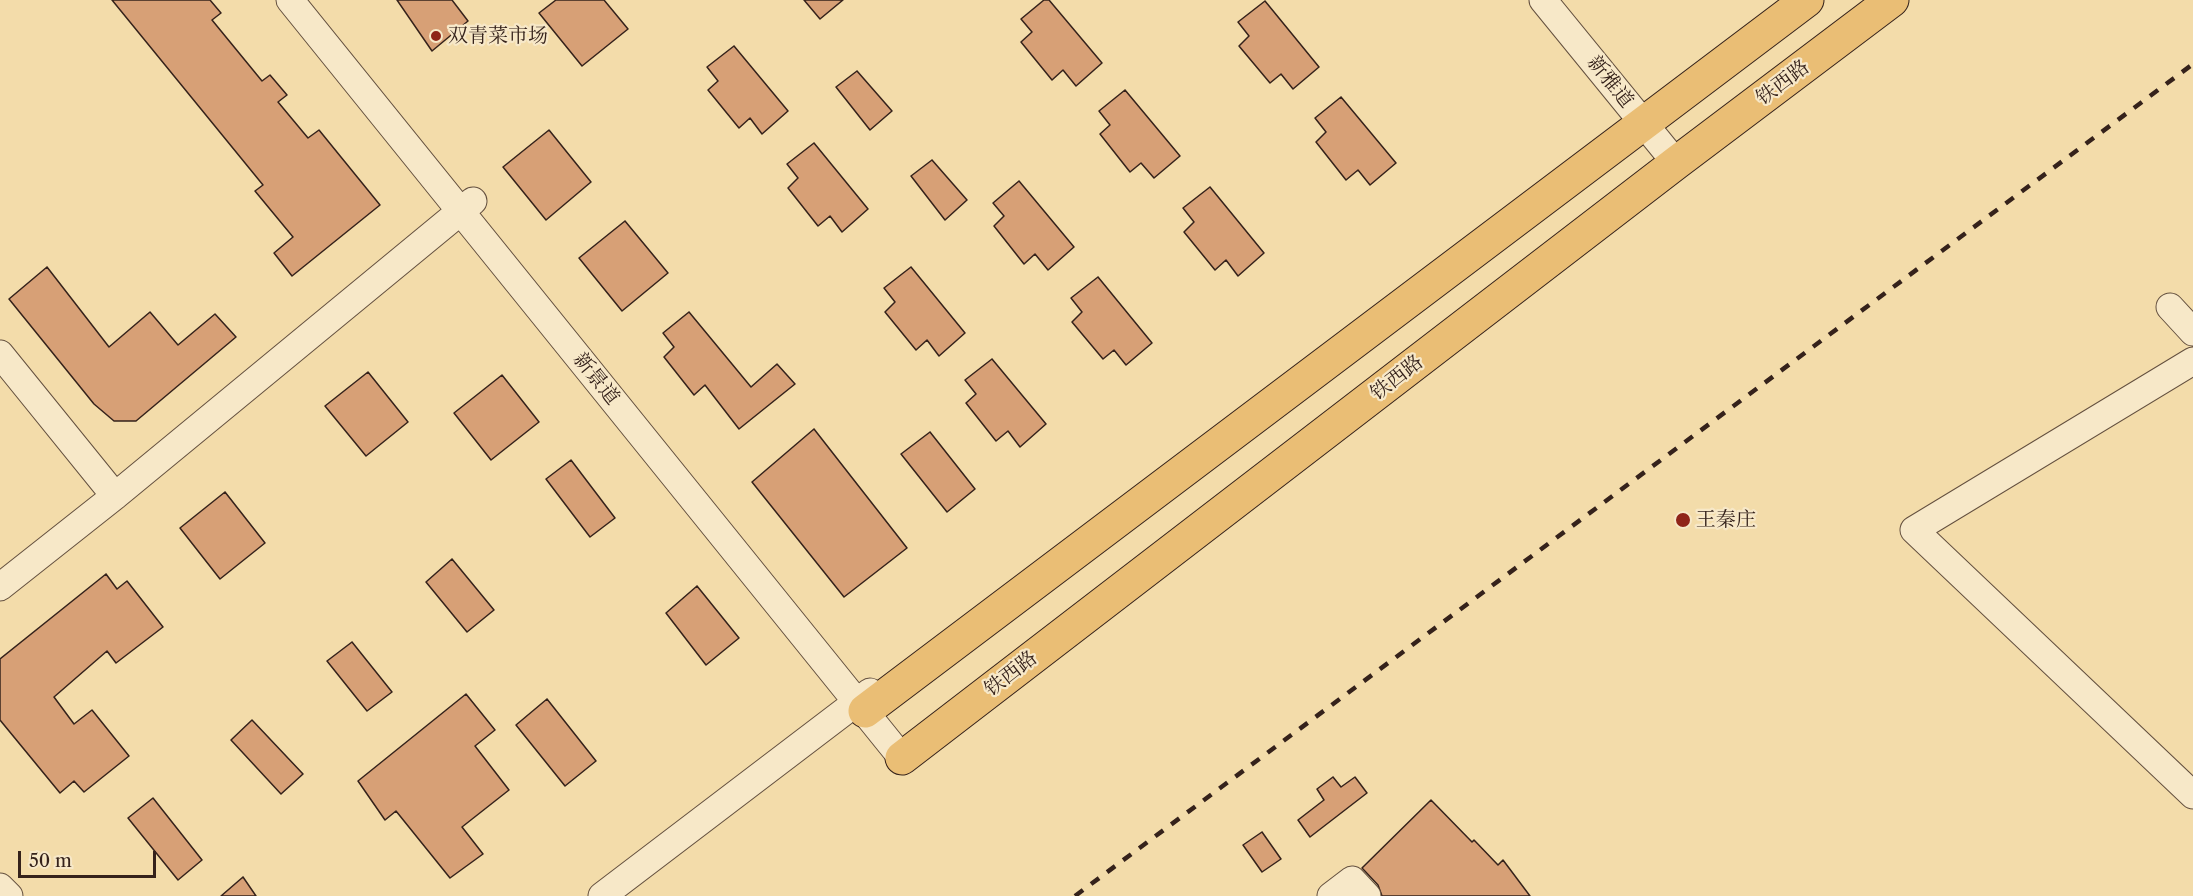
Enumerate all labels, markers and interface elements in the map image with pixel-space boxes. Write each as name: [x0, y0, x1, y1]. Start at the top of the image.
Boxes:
place label: 双青菜市场: [448, 24, 548, 48]
marker: 双青菜市场: [429, 29, 443, 43]
street label: 新雅道: [1582, 51, 1638, 113]
street label: 铁西路: [1752, 55, 1814, 111]
street label: 新景道: [568, 348, 624, 410]
street label: 铁西路: [1366, 350, 1428, 406]
place label: 王秦庄: [1696, 508, 1756, 532]
marker: 王秦庄: [1674, 511, 1692, 529]
street label: 铁西路: [980, 646, 1042, 702]
scale bar: [21, 839, 159, 877]
text: 50 m: [29, 850, 72, 872]

